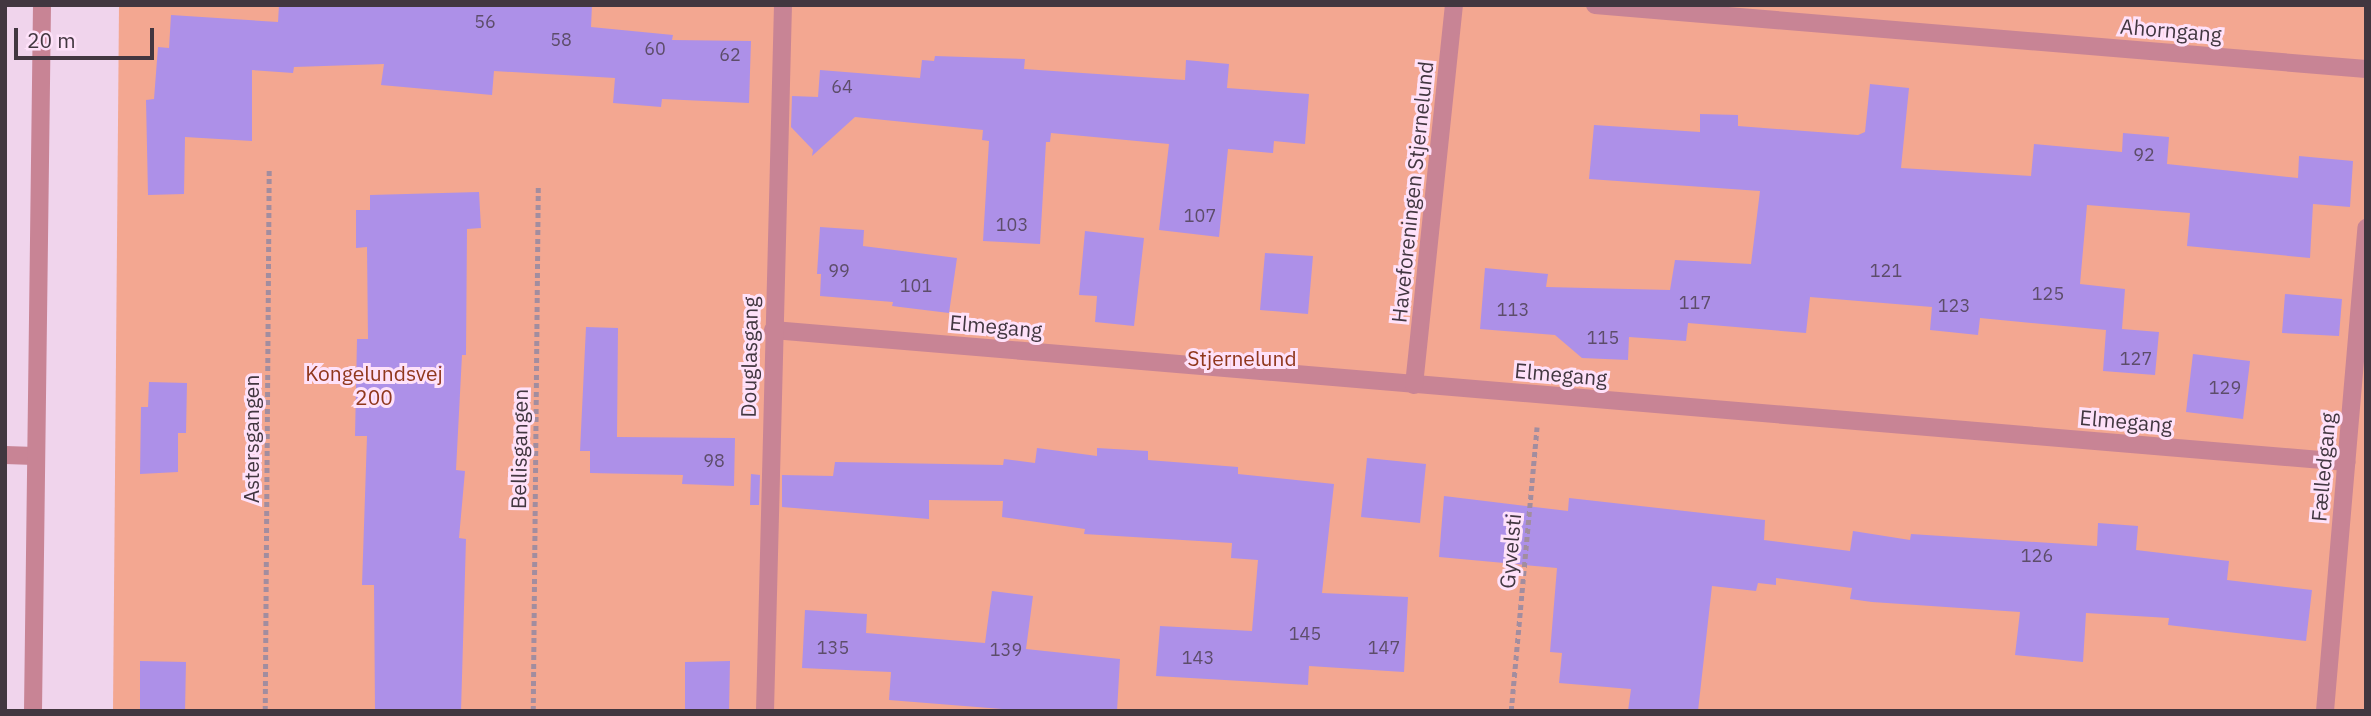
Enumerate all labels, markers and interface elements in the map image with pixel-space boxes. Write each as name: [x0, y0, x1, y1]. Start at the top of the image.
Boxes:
house number: 56: [474, 11, 496, 33]
street label: Ahorngang: [2119, 13, 2223, 47]
scale bar: [18, 14, 158, 58]
text: 20 m: [27, 26, 76, 54]
house number: 58: [550, 29, 572, 51]
house number: 60: [644, 38, 666, 60]
house number: 62: [719, 44, 741, 66]
street label: Haveforeningen Stjernelund: [1386, 60, 1438, 324]
house number: 64: [831, 76, 853, 98]
house number: 92: [2133, 144, 2155, 166]
house number: 107: [1184, 205, 1216, 227]
house number: 103: [996, 214, 1028, 236]
house number: 99: [828, 260, 850, 282]
house number: 121: [1870, 260, 1902, 282]
house number: 101: [900, 275, 932, 297]
house number: 125: [2032, 283, 2064, 305]
house number: 117: [1679, 292, 1711, 314]
house number: 123: [1938, 295, 1970, 317]
street label: Douglasgang: [735, 296, 763, 418]
house number: 113: [1497, 299, 1529, 321]
street label: Elmegang: [949, 309, 1043, 343]
house number: 115: [1587, 327, 1619, 349]
park label: Stjernelund: [1187, 345, 1297, 371]
house number: 127: [2120, 348, 2152, 370]
street label: Elmegang: [1514, 357, 1608, 391]
park label: Kongelundsvej 200: [305, 360, 443, 410]
street label: Astersgangen: [238, 375, 264, 503]
house number: 129: [2209, 377, 2241, 399]
street label: Bellisgangen: [505, 389, 533, 509]
street label: Elmegang: [2079, 404, 2173, 438]
street label: Fælledgang: [2306, 411, 2340, 523]
house number: 98: [703, 450, 725, 472]
street label: Gyvelsti: [1494, 512, 1526, 590]
house number: 126: [2021, 545, 2053, 567]
house number: 145: [1289, 623, 1321, 645]
house number: 135: [817, 637, 849, 659]
house number: 147: [1368, 637, 1400, 659]
house number: 139: [990, 639, 1022, 661]
house number: 143: [1182, 647, 1214, 669]

